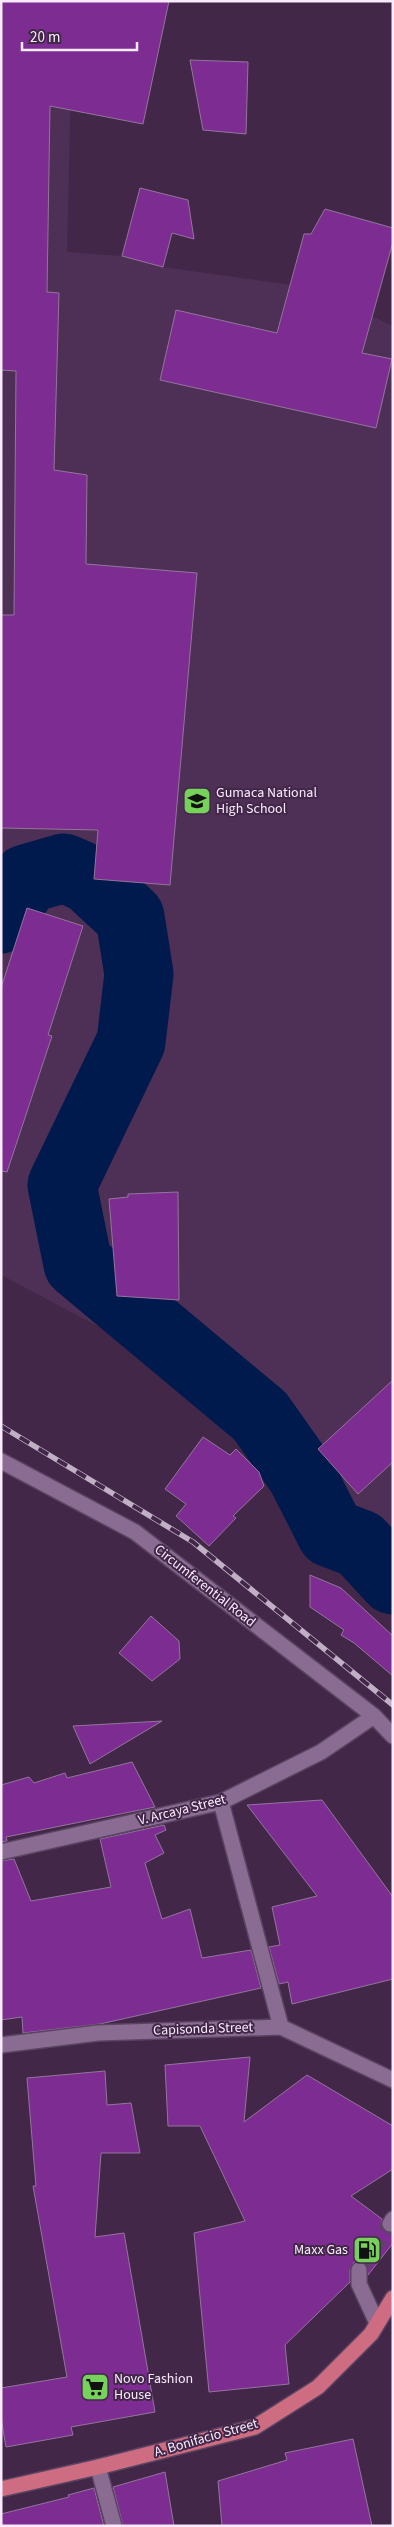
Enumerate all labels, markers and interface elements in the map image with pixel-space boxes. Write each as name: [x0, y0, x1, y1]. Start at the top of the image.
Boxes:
scale bar: [22, 20, 138, 52]
text: 20 m: [30, 27, 60, 48]
place label: Gumaca National High School: [216, 783, 317, 819]
school or university icon: Gumaca National High School: [182, 786, 212, 816]
street label: Circumferential Road: [150, 1540, 260, 1632]
street label: V. Arcaya Street: [136, 1789, 228, 1831]
street label: Capisonda Street: [153, 2017, 254, 2041]
fuel station icon: Maxx Gas: [352, 2235, 382, 2265]
place label: Maxx Gas: [294, 2240, 348, 2260]
place label: Novo Fashion House: [114, 2369, 193, 2405]
supermarket icon: Novo Fashion House: [80, 2372, 110, 2402]
street label: A. Bonifacio Street: [152, 2414, 260, 2462]

